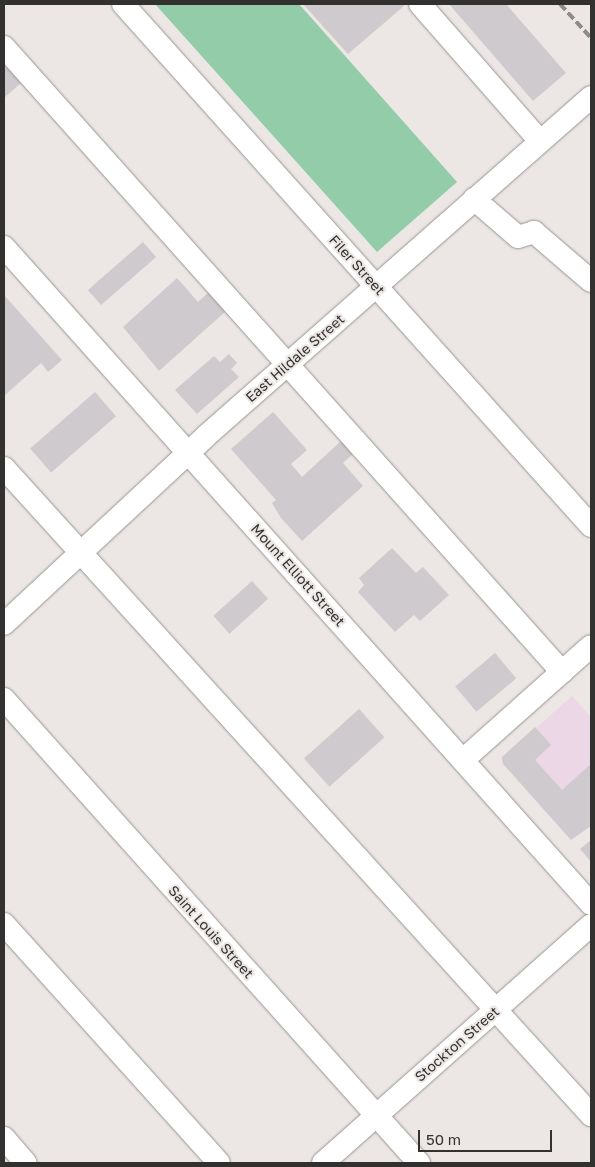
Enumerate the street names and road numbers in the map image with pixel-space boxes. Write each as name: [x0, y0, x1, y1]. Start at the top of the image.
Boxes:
street label: Filer Street: [326, 232, 388, 298]
street label: East Hildale Street: [242, 310, 348, 406]
street label: Mount Elliott Street: [248, 520, 348, 630]
street label: Saint Louis Street: [165, 882, 257, 982]
street label: Stockton Street: [411, 1003, 503, 1085]

